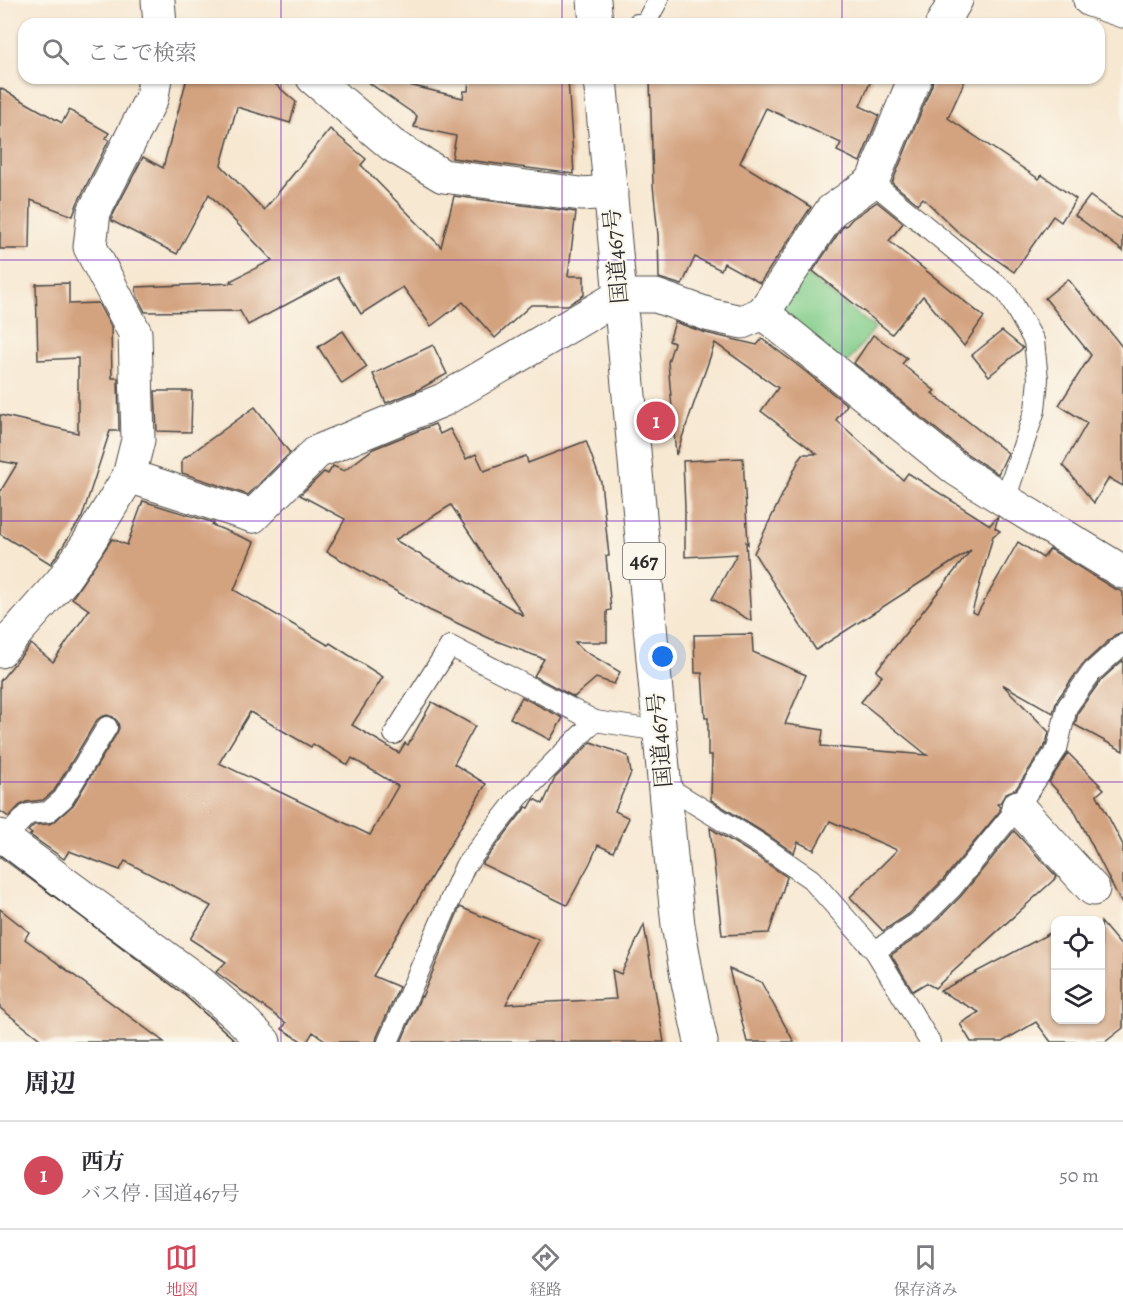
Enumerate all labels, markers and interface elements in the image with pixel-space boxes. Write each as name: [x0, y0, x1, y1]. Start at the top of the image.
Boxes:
search box: [18, 18, 1105, 84]
icon: search: [39, 35, 72, 68]
text: ここで検索: [87, 38, 197, 68]
street label: 国道467号: [597, 207, 635, 305]
pin: 1: [636, 398, 676, 444]
road number: 467: [623, 543, 665, 579]
your location: [648, 642, 677, 671]
street label: 国道467号: [641, 691, 679, 789]
map controls: [1051, 916, 1105, 1024]
button: locate: [1051, 916, 1105, 970]
button: layers: [1051, 970, 1105, 1024]
text: 周辺: [24, 1066, 76, 1101]
text: 西方: [81, 1147, 125, 1177]
text: 1: [40, 1162, 47, 1189]
text: 50 m: [1059, 1162, 1099, 1189]
text: バス停 · 国道467号: [81, 1180, 240, 1207]
tab: 地図: [165, 1241, 198, 1301]
tab: 経路: [529, 1241, 562, 1301]
tab: 保存済み: [893, 1241, 957, 1301]

